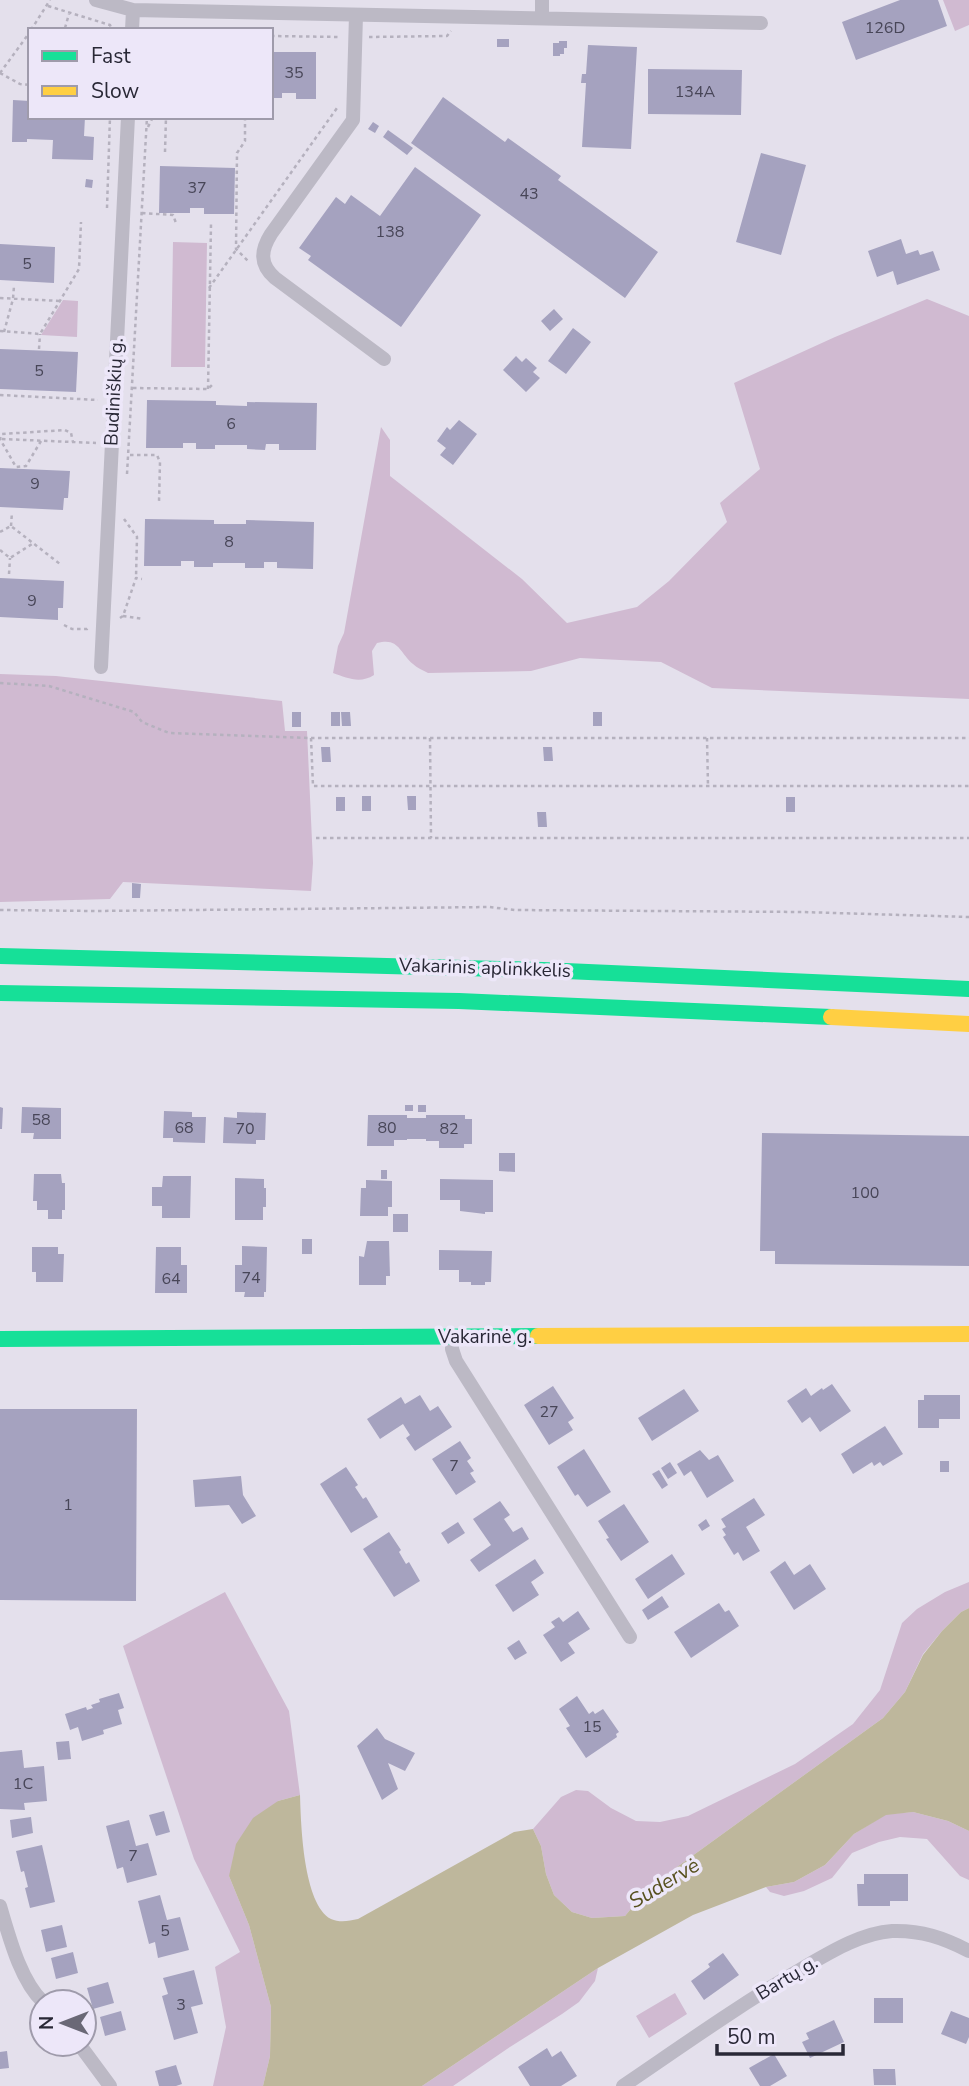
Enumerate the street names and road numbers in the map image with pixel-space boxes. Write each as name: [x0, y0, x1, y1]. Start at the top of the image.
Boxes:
street label: Budiniškių g.: [98, 337, 130, 447]
street label: Vakarinis aplinkkelis: [398, 952, 571, 984]
street label: Vakarinė g.: [437, 1324, 532, 1350]
street label: Bartų g.: [751, 1949, 823, 2007]

